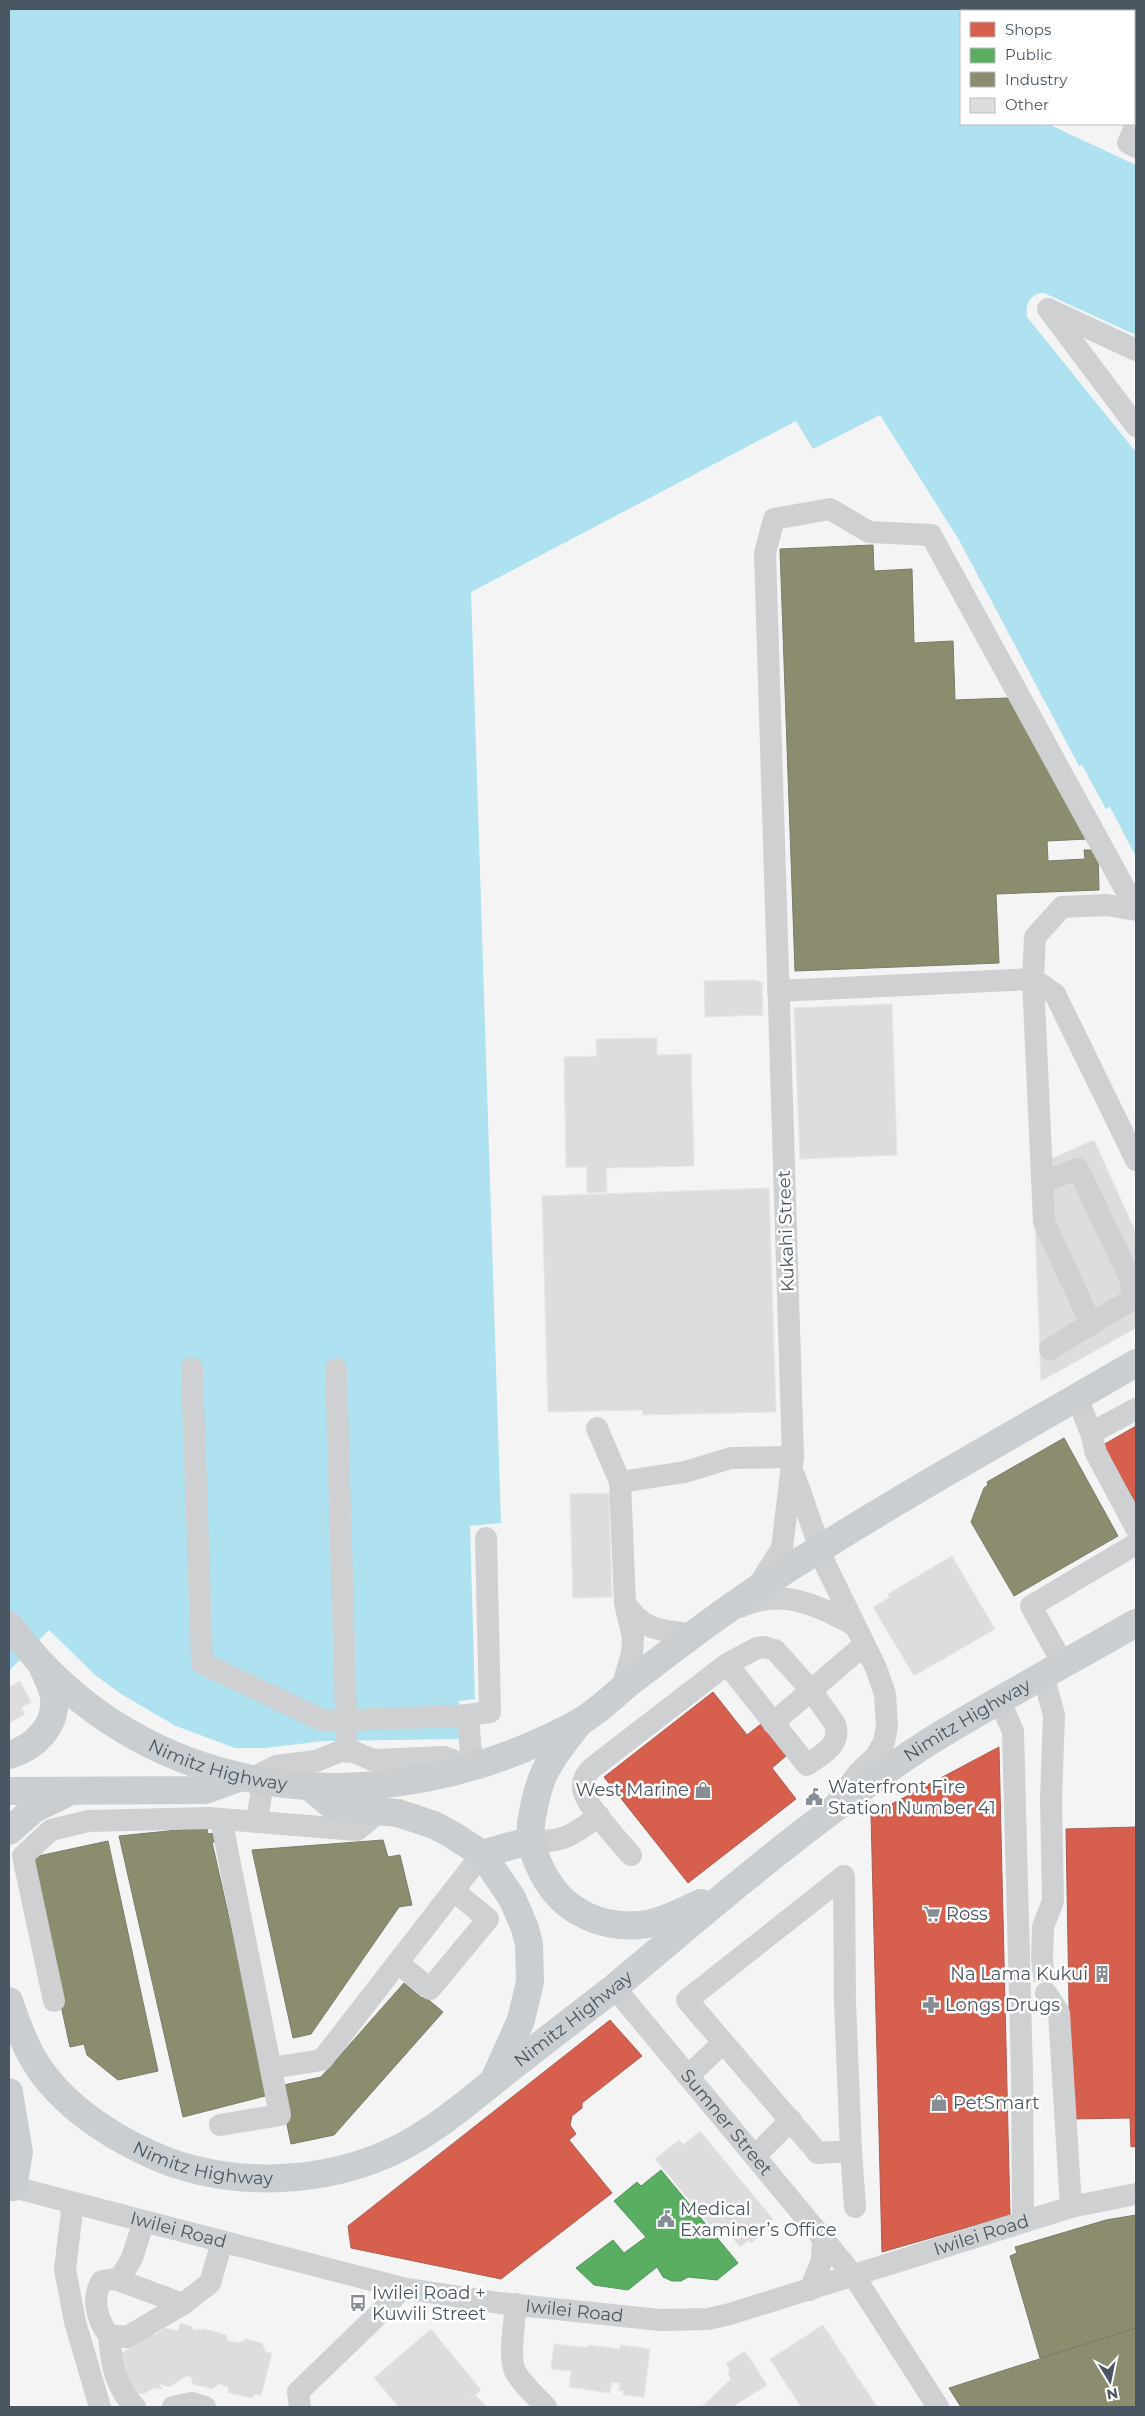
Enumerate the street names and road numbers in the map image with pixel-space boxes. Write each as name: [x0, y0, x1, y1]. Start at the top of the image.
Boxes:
street label: Kukahi Street: [773, 1170, 799, 1292]
street label: Nimitz Highway: [899, 1674, 1035, 1766]
street label: Nimitz Highway: [145, 1734, 289, 1795]
street label: Nimitz Highway: [510, 1966, 637, 2072]
street label: Sumner Street: [676, 2065, 777, 2180]
street label: Nimitz Highway: [129, 2137, 273, 2189]
street label: Iwilei Road: [128, 2207, 229, 2253]
street label: Iwilei Road: [931, 2210, 1032, 2260]
street label: Iwilei Road: [524, 2295, 625, 2327]

